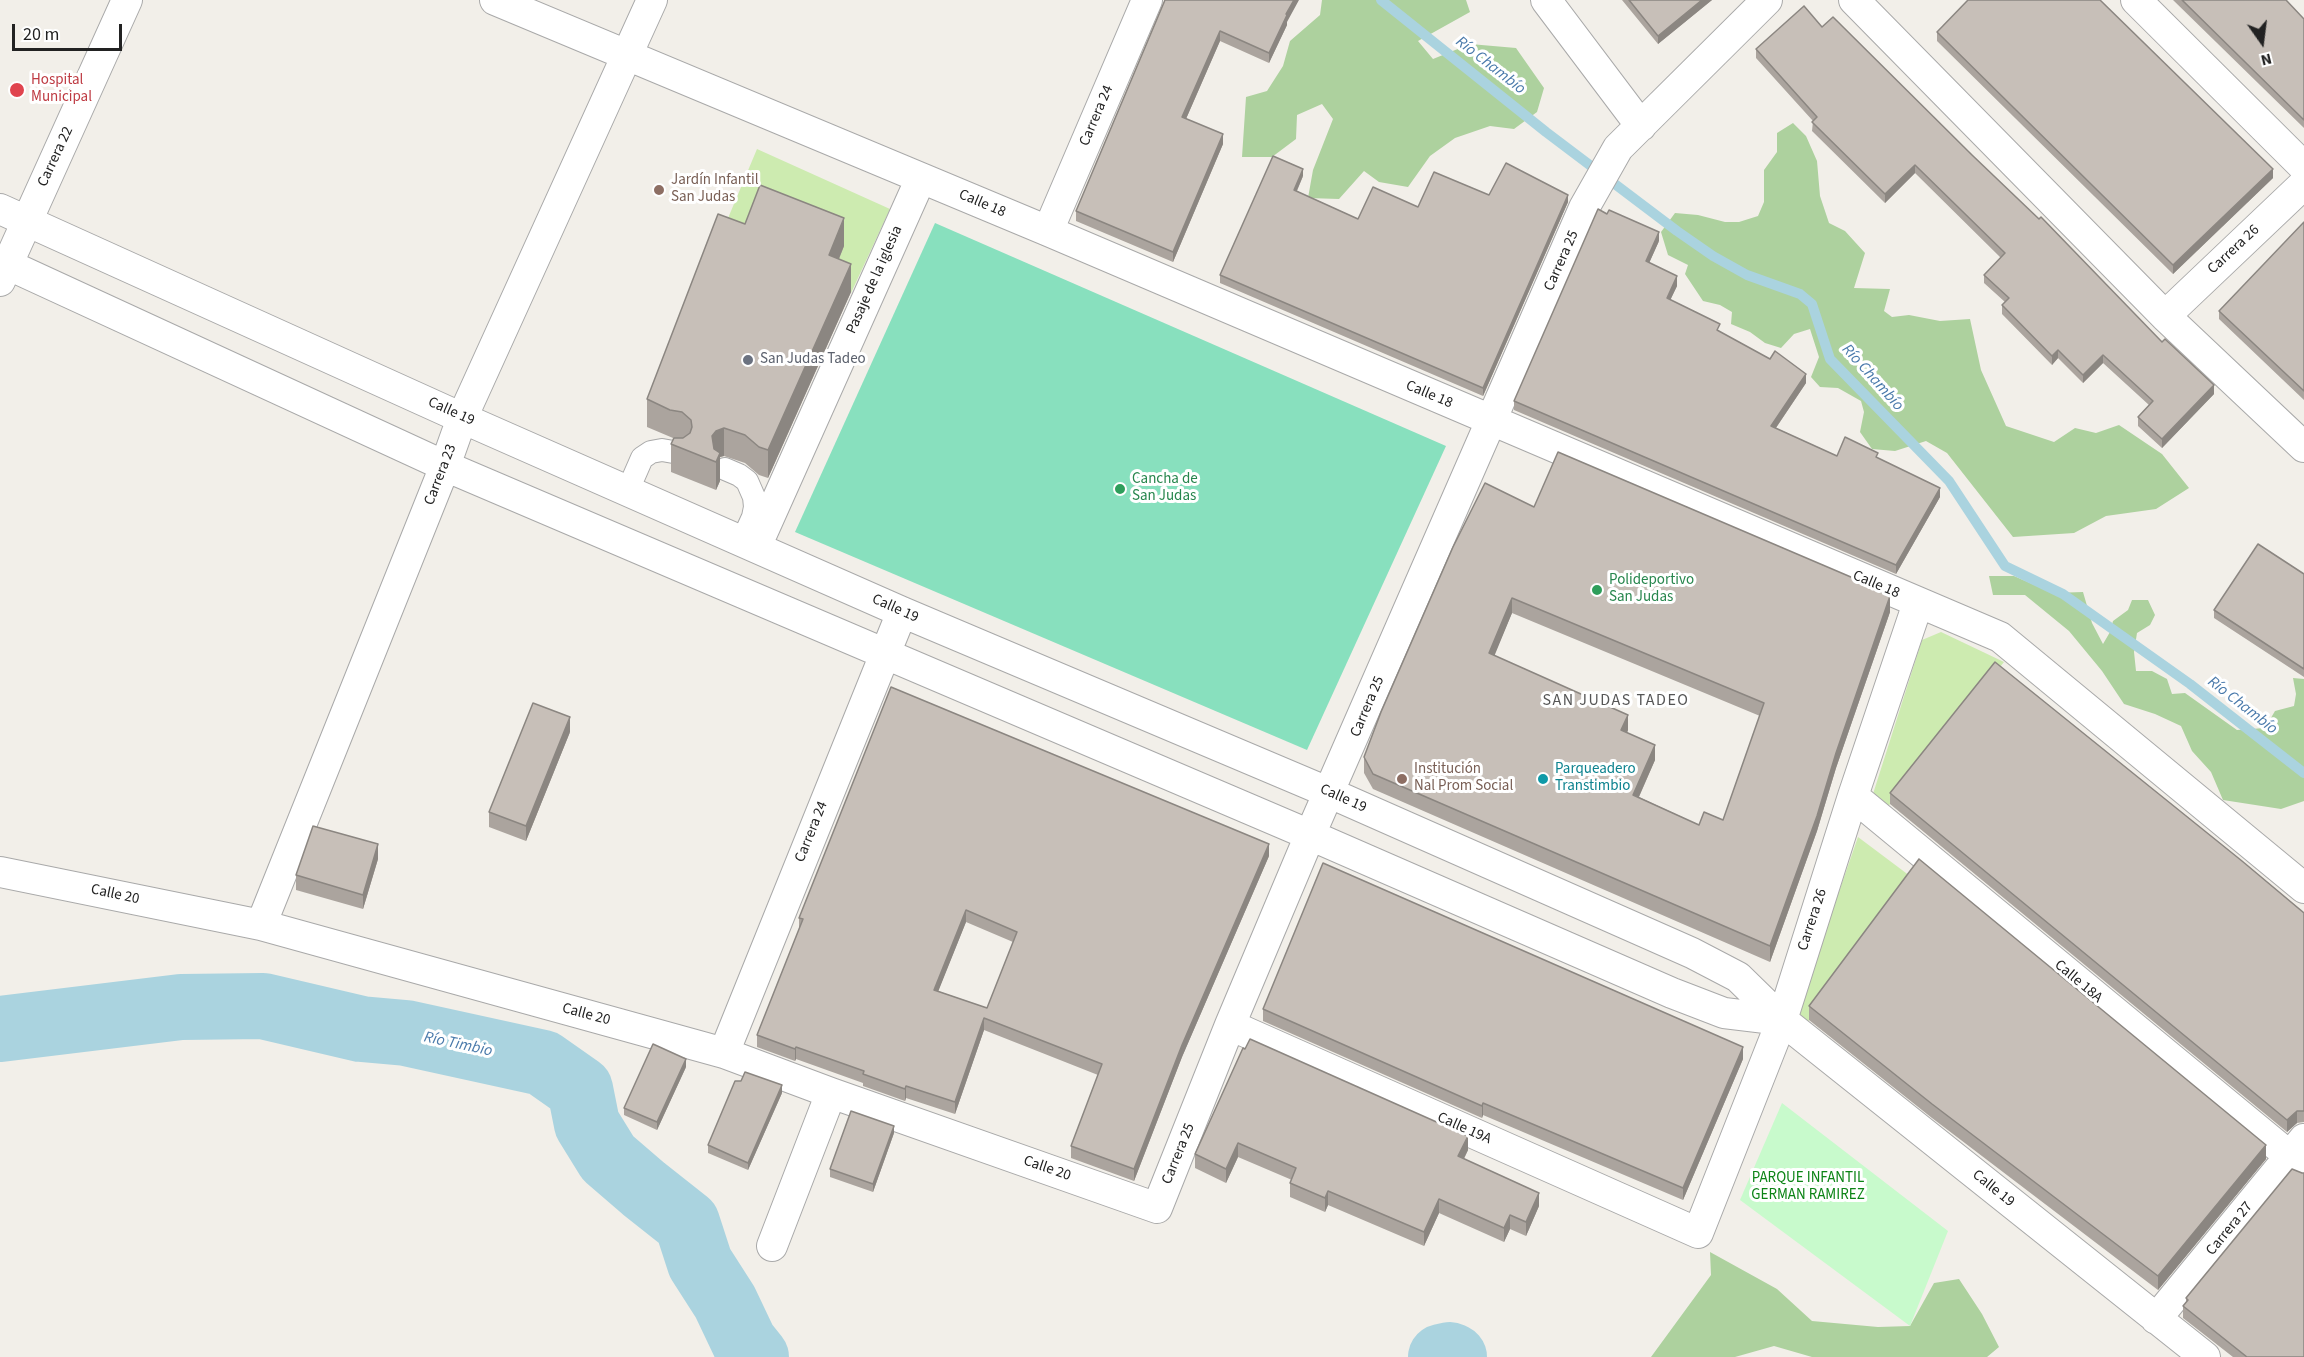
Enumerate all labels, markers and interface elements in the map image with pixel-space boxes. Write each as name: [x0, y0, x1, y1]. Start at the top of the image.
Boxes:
scale bar: [15, 12, 124, 50]
north arrow: [2232, 12, 2292, 72]
text: 20 m: [23, 22, 59, 47]
water label: Río Chambío: [1451, 33, 1529, 99]
text: N: [2259, 48, 2274, 71]
place label: Hospital Municipal: [31, 72, 92, 107]
marker: Hospital Municipal: [8, 81, 26, 99]
street label: Carrera 24: [1076, 83, 1118, 149]
street label: Carrera 22: [34, 124, 78, 190]
place label: Jardín Infantil San Judas: [671, 172, 759, 207]
marker: Jardín Infantil San Judas: [652, 183, 666, 197]
street label: Calle 18: [956, 186, 1008, 222]
street label: Carrera 26: [2204, 222, 2264, 278]
street label: Pasaje de la iglesia: [843, 223, 907, 337]
street label: Carrera 25: [1541, 228, 1583, 294]
water label: Río Chambío: [1837, 341, 1907, 415]
place label: San Judas Tadeo: [760, 351, 866, 369]
marker: San Judas Tadeo: [741, 353, 755, 367]
street label: Calle 18: [1403, 377, 1455, 413]
street label: Calle 19: [425, 394, 477, 430]
street label: Carrera 23: [421, 442, 461, 508]
place label: Cancha de San Judas: [1132, 471, 1198, 506]
marker: Cancha de San Judas: [1113, 482, 1127, 496]
street label: Calle 18: [1850, 567, 1902, 603]
place label: Polideportivo San Judas: [1609, 572, 1694, 607]
marker: Polideportivo San Judas: [1590, 583, 1604, 597]
street label: Calle 19: [869, 591, 921, 627]
water label: Río Chambío: [2203, 673, 2281, 739]
street label: Carrera 25: [1347, 674, 1389, 740]
district label: SAN JUDAS TADEO: [1543, 691, 1689, 711]
place label: Institución Nal Prom Social: [1414, 761, 1513, 796]
place label: Parqueadero Transtimbio: [1555, 761, 1636, 796]
marker: Institución Nal Prom Social: [1395, 772, 1409, 786]
marker: Parqueadero Transtimbio: [1536, 772, 1550, 786]
street label: Calle 19: [1317, 781, 1369, 817]
street label: Carrera 24: [792, 799, 832, 865]
street label: Calle 20: [89, 881, 141, 909]
street label: Carrera 26: [1795, 887, 1831, 953]
street label: Calle 18A: [2050, 957, 2106, 1007]
street label: Calle 20: [560, 1000, 612, 1030]
water label: Río Timbio: [422, 1028, 494, 1062]
street label: Calle 19A: [1434, 1109, 1494, 1149]
street label: Carrera 25: [1159, 1121, 1199, 1187]
street label: Calle 20: [1021, 1152, 1073, 1186]
street label: Calle 19: [1968, 1167, 2018, 1211]
park label: PARQUE INFANTIL GERMAN RAMIREZ: [1751, 1170, 1865, 1205]
street label: Carrera 27: [2203, 1198, 2257, 1260]

